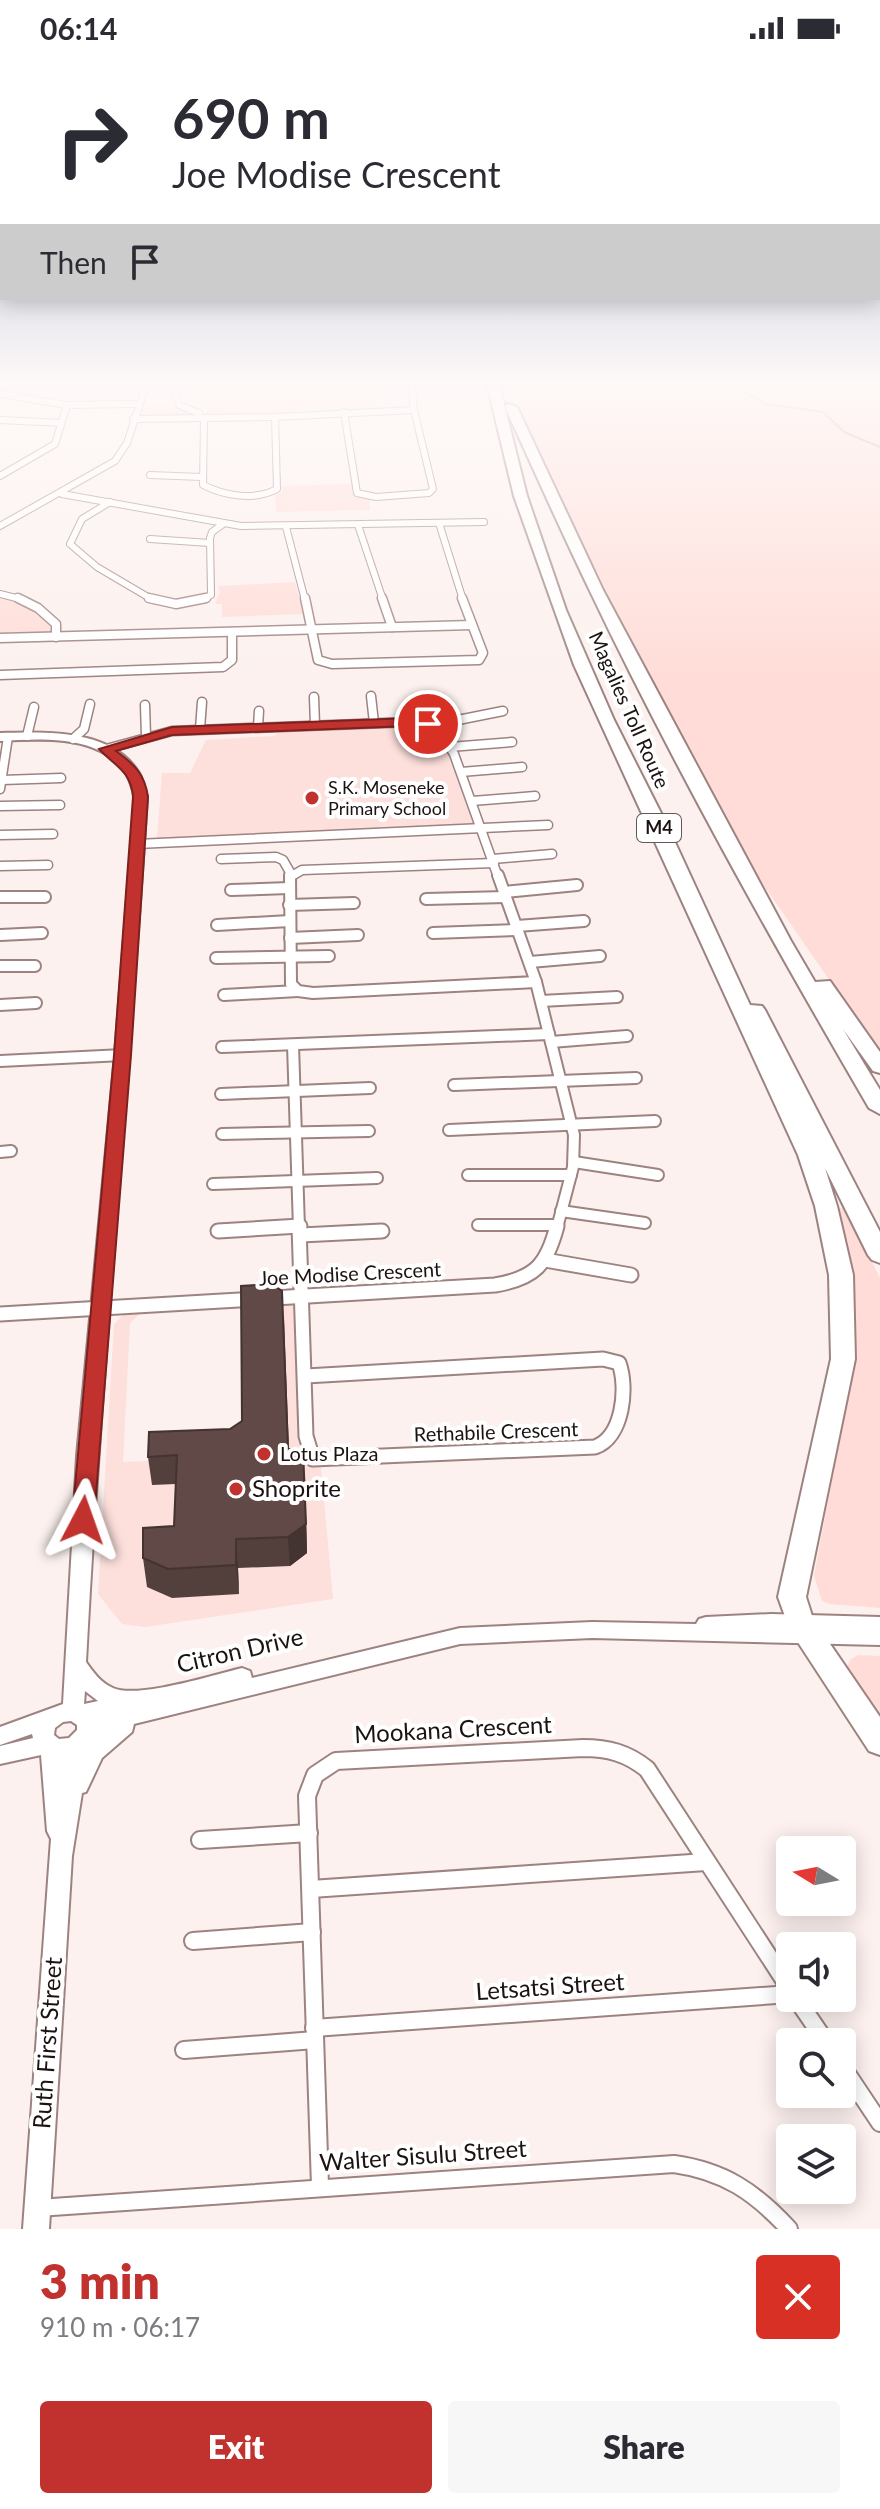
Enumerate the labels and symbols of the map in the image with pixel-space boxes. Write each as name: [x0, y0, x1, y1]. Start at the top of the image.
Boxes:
street label: Magalies Toll Route: [585, 627, 675, 792]
pin: [394, 690, 462, 758]
place label: S.K. Moseneke Primary School: [328, 776, 446, 819]
marker: S.K. Moseneke Primary School: [303, 789, 321, 807]
road number: M4: [637, 814, 681, 842]
street label: Joe Modise Crescent: [258, 1256, 442, 1290]
street label: Rethabile Crescent: [413, 1416, 579, 1446]
place label: Lotus Plaza: [280, 1441, 378, 1465]
marker: Lotus Plaza: [255, 1445, 273, 1463]
place label: Shoprite: [252, 1473, 341, 1502]
position arrow: [41, 1478, 125, 1562]
marker: Shoprite: [227, 1480, 245, 1498]
street label: Citron Drive: [174, 1621, 306, 1678]
street label: Mookana Crescent: [353, 1709, 553, 1748]
north arrow: [776, 1836, 856, 1916]
street label: Ruth First Street: [26, 1956, 67, 2130]
street label: Letsatsi Street: [475, 1966, 626, 2005]
street label: Walter Sisulu Street: [318, 2133, 528, 2176]

